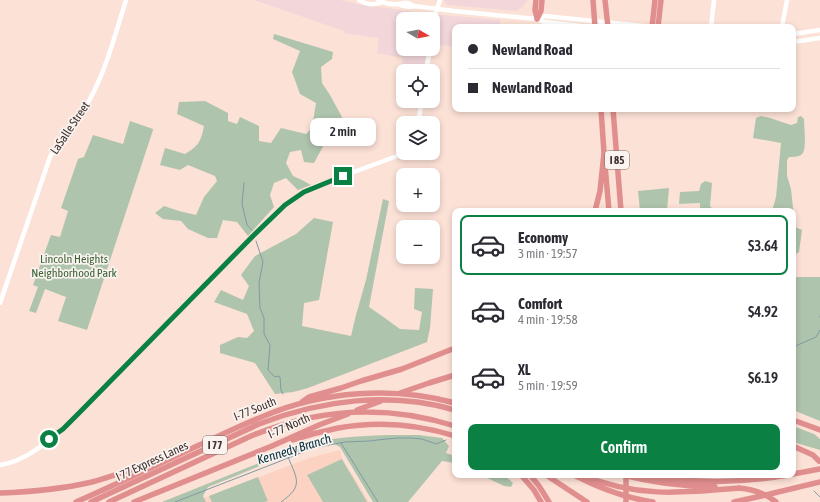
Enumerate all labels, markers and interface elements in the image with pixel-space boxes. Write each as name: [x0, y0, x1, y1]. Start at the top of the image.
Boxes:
north arrow: [396, 12, 440, 56]
map controls: [396, 12, 440, 264]
text: Newland Road: [492, 41, 573, 58]
button: locate: [396, 64, 440, 108]
text: Newland Road: [492, 79, 573, 96]
street label: LaSalle Street: [47, 99, 93, 157]
button: layers: [396, 116, 440, 160]
callout: 2 min: [310, 118, 376, 146]
text: 2 min: [330, 124, 356, 139]
road number: I 85: [605, 151, 629, 169]
route end: [334, 167, 352, 185]
button: +: [396, 168, 440, 212]
button: −: [396, 220, 440, 264]
icon: car: [470, 227, 506, 263]
text: Economy: [518, 229, 568, 246]
text: $3.64: [748, 237, 778, 254]
text: 3 min · 19:57: [518, 246, 578, 261]
park label: Lincoln Heights Neighborhood Park: [31, 252, 118, 280]
icon: car: [470, 293, 506, 329]
text: Comfort: [518, 295, 562, 312]
text: $4.92: [748, 303, 778, 320]
text: 4 min · 19:58: [518, 312, 578, 327]
icon: car: [470, 359, 506, 395]
text: XL: [518, 361, 531, 378]
text: $6.19: [748, 369, 778, 386]
text: 5 min · 19:59: [518, 378, 578, 393]
street label: I-77 South: [232, 394, 278, 424]
street label: I-77 North: [266, 411, 312, 441]
button: Confirm: [468, 424, 780, 470]
route start: [40, 430, 58, 448]
water label: Kennedy Branch: [255, 430, 333, 467]
road number: I 77: [203, 436, 227, 454]
street label: I 77 Express Lanes: [114, 438, 190, 484]

